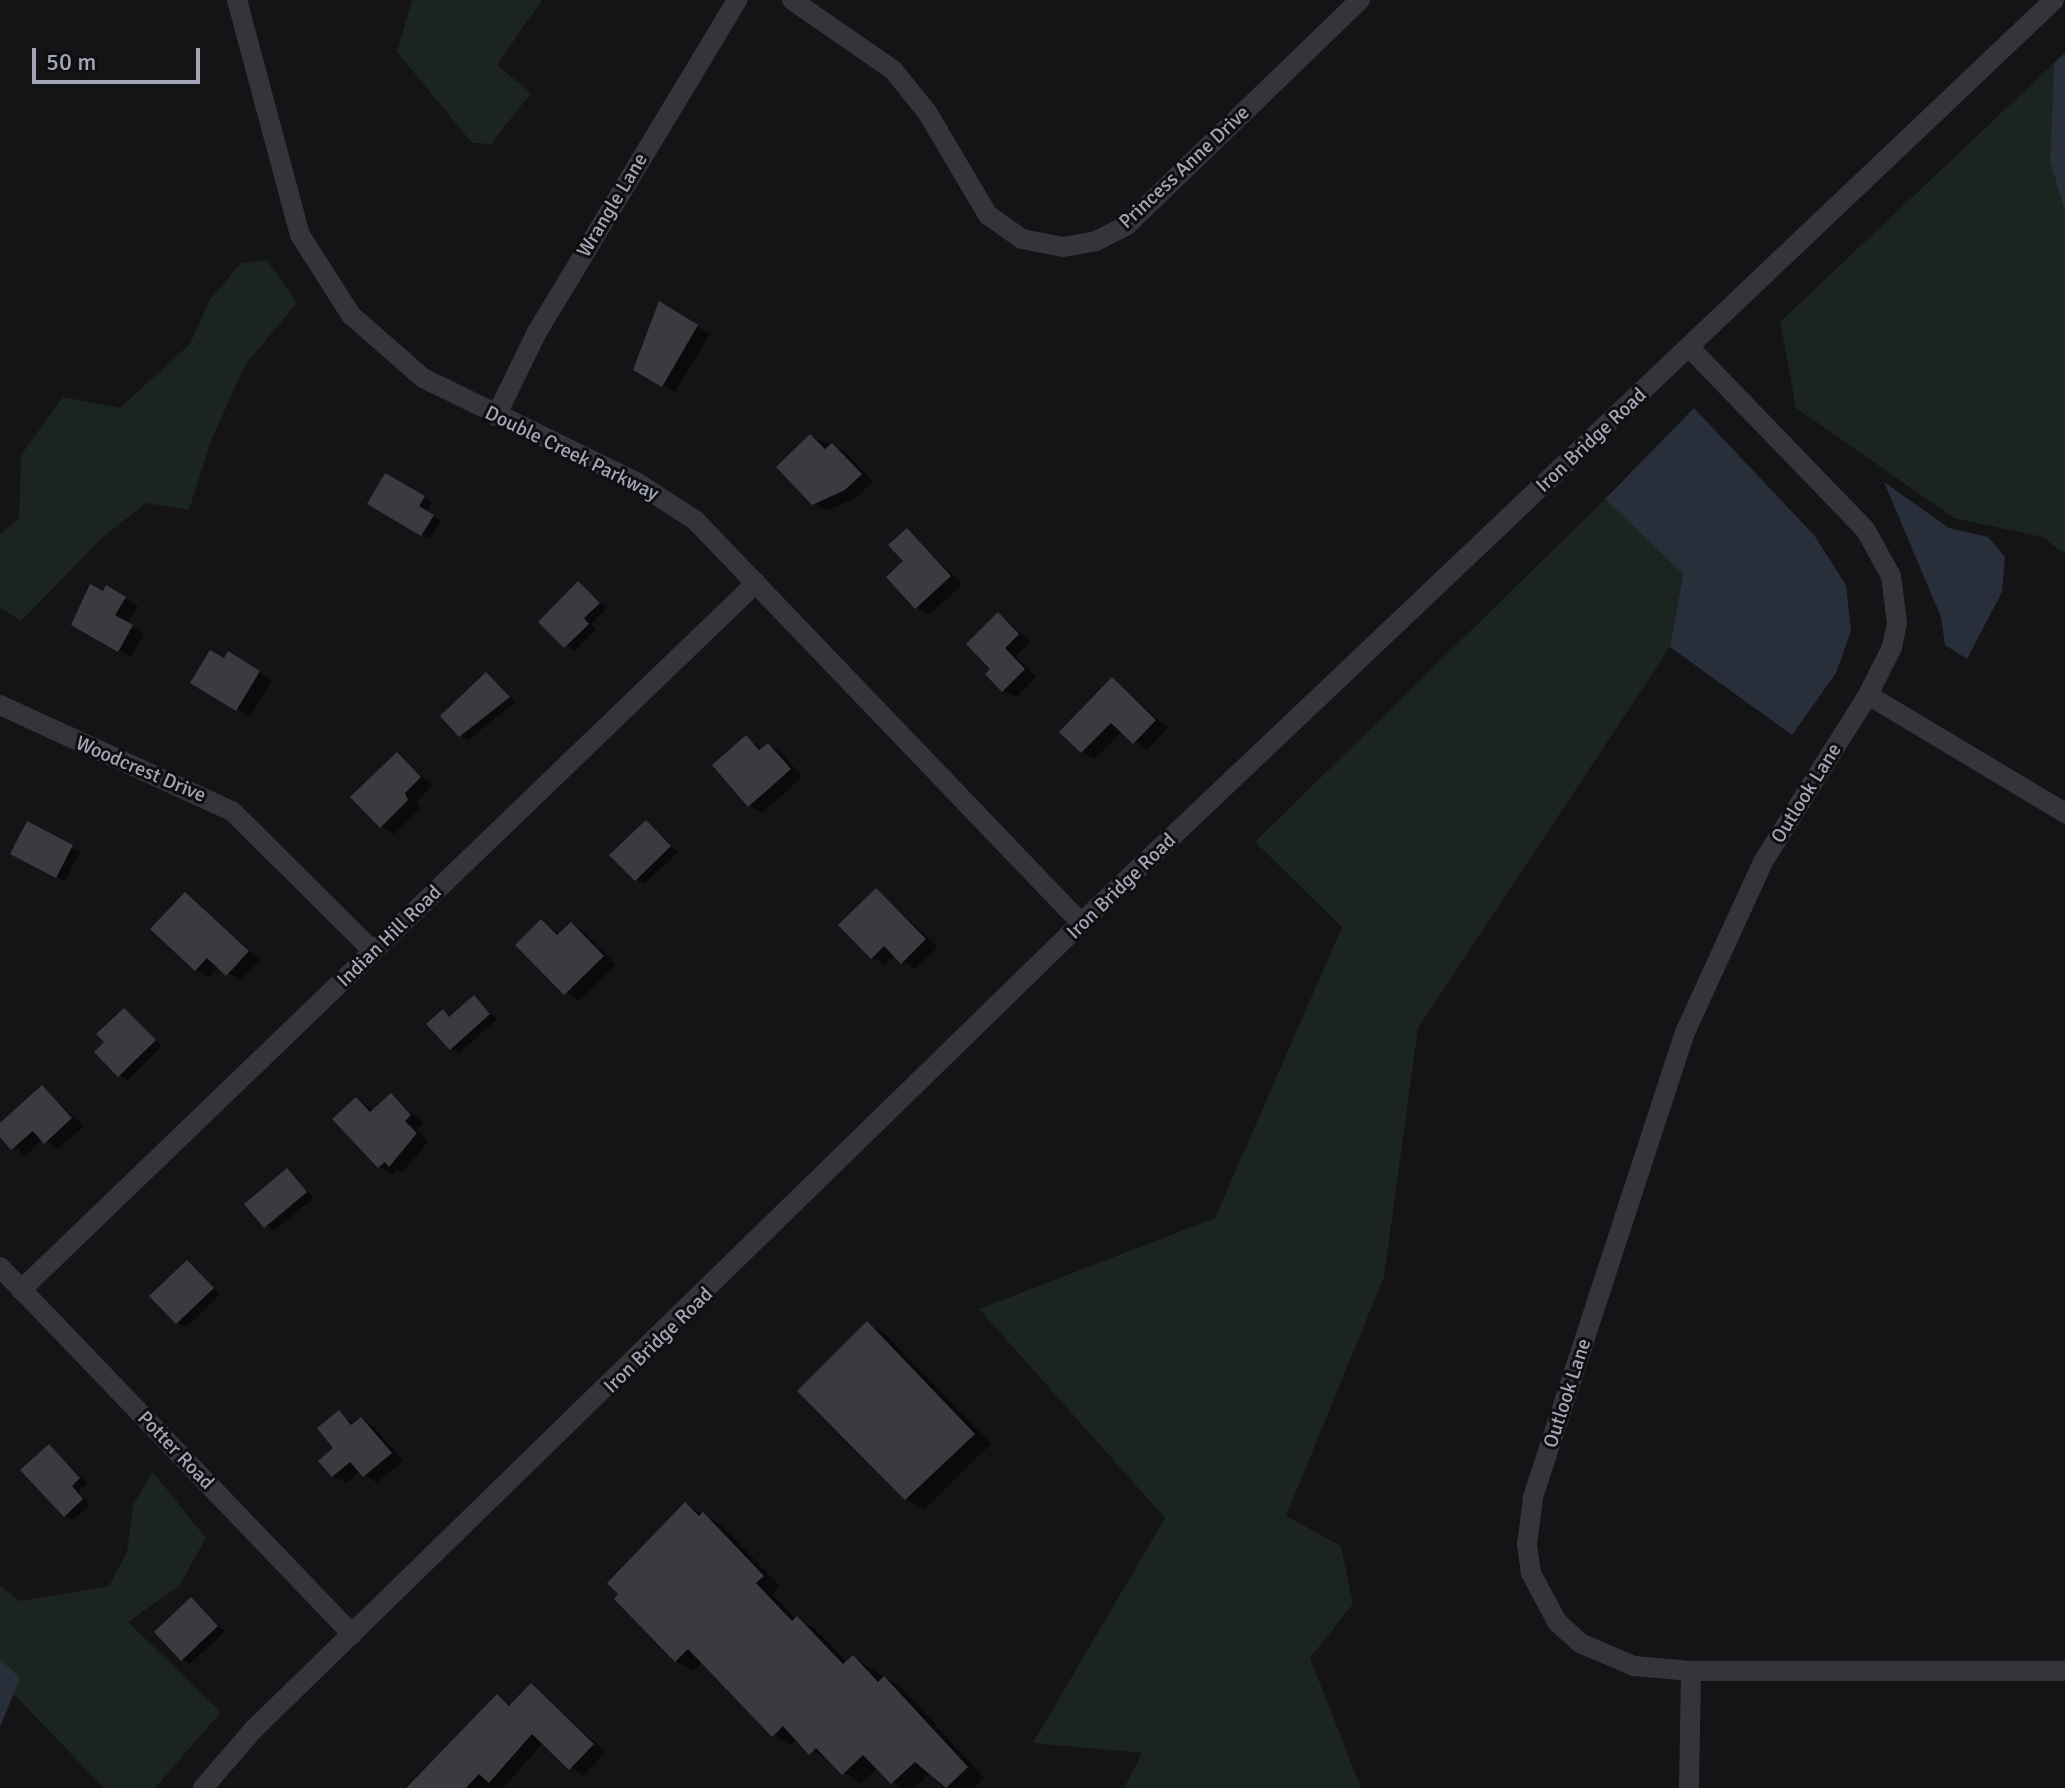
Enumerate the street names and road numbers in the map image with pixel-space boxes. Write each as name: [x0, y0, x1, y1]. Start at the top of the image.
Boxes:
street label: Princess Anne Drive: [1114, 100, 1254, 234]
street label: Wrangle Lane: [572, 149, 652, 261]
street label: Iron Bridge Road: [1531, 383, 1651, 497]
street label: Double Creek Parkway: [481, 400, 663, 506]
street label: Woodcrest Drive: [72, 731, 210, 807]
street label: Outlook Lane: [1766, 739, 1846, 847]
street label: Iron Bridge Road: [1062, 828, 1180, 944]
street label: Indian Hill Road: [332, 880, 446, 992]
street label: Iron Bridge Road: [599, 1282, 717, 1398]
street label: Outlook Lane: [1538, 1335, 1596, 1451]
street label: Potter Road: [133, 1406, 219, 1494]

